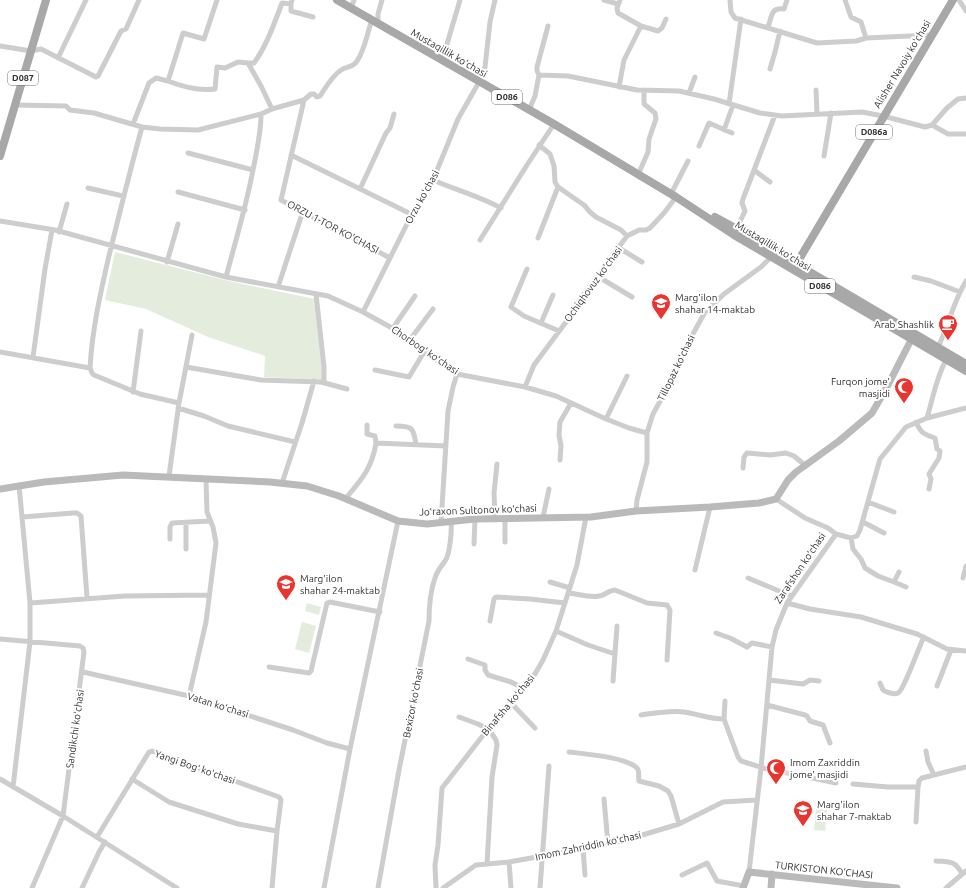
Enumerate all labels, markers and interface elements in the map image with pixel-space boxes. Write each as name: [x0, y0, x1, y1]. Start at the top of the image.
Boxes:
street label: Alisher Navoiy koʻchasi: [871, 18, 933, 110]
street label: Mustaqillik koʻchasi: [409, 27, 489, 79]
road number: D087: [8, 71, 38, 85]
road number: D086: [492, 90, 522, 104]
road number: D086a: [856, 125, 892, 139]
street label: Orzu koʻchasi: [403, 168, 441, 226]
street label: ORZU 1-TOR KO'CHASI: [285, 198, 381, 256]
street label: Mustaqillik koʻchasi: [733, 219, 813, 273]
street label: Ochiqhovuz koʻchasi: [562, 244, 624, 324]
road number: D086: [805, 279, 835, 293]
school or university icon: Marg'ilon shahar 14-maktab: [650, 292, 672, 320]
place label: Marg'ilon shahar 14-maktab: [675, 292, 755, 315]
cafe icon: Arab Shashlik: [937, 313, 959, 341]
place label: Arab Shashlik: [874, 319, 934, 330]
street label: Chorbogʻ koʻchasi: [389, 323, 461, 377]
street label: Tillopaz koʻchasi: [655, 333, 697, 403]
place label: Furqon jome' masjidi: [831, 376, 890, 399]
mosque icon: Furqon jome' masjidi: [893, 376, 915, 404]
street label: Joʻraxon Sultonov koʻchasi: [419, 502, 537, 518]
street label: Zarafshon koʻchasi: [772, 531, 828, 605]
school or university icon: Marg'ilon shahar 24-maktab: [275, 573, 297, 601]
place label: Marg'ilon shahar 24-maktab: [300, 573, 380, 596]
street label: Bexizor koʻchasi: [401, 667, 425, 739]
street label: Binafsha koʻchasi: [479, 672, 537, 738]
street label: Sandikchi koʻchasi: [64, 689, 86, 769]
street label: Vatan koʻchasi: [186, 690, 250, 720]
street label: Yangi Bogʻ koʻchasi: [153, 748, 237, 786]
mosque icon: Imom Zaxriddin jome' masjidi: [765, 757, 787, 785]
place label: Imom Zaxriddin jome' masjidi: [789, 757, 860, 780]
school or university icon: Marg'ilon shahar 7-maktab: [792, 799, 814, 827]
place label: Marg'ilon shahar 7-maktab: [817, 799, 892, 822]
street label: Imom Zahriddin koʻchasi: [534, 829, 642, 863]
street label: TURKISTON KO’CHASI: [775, 859, 873, 881]

